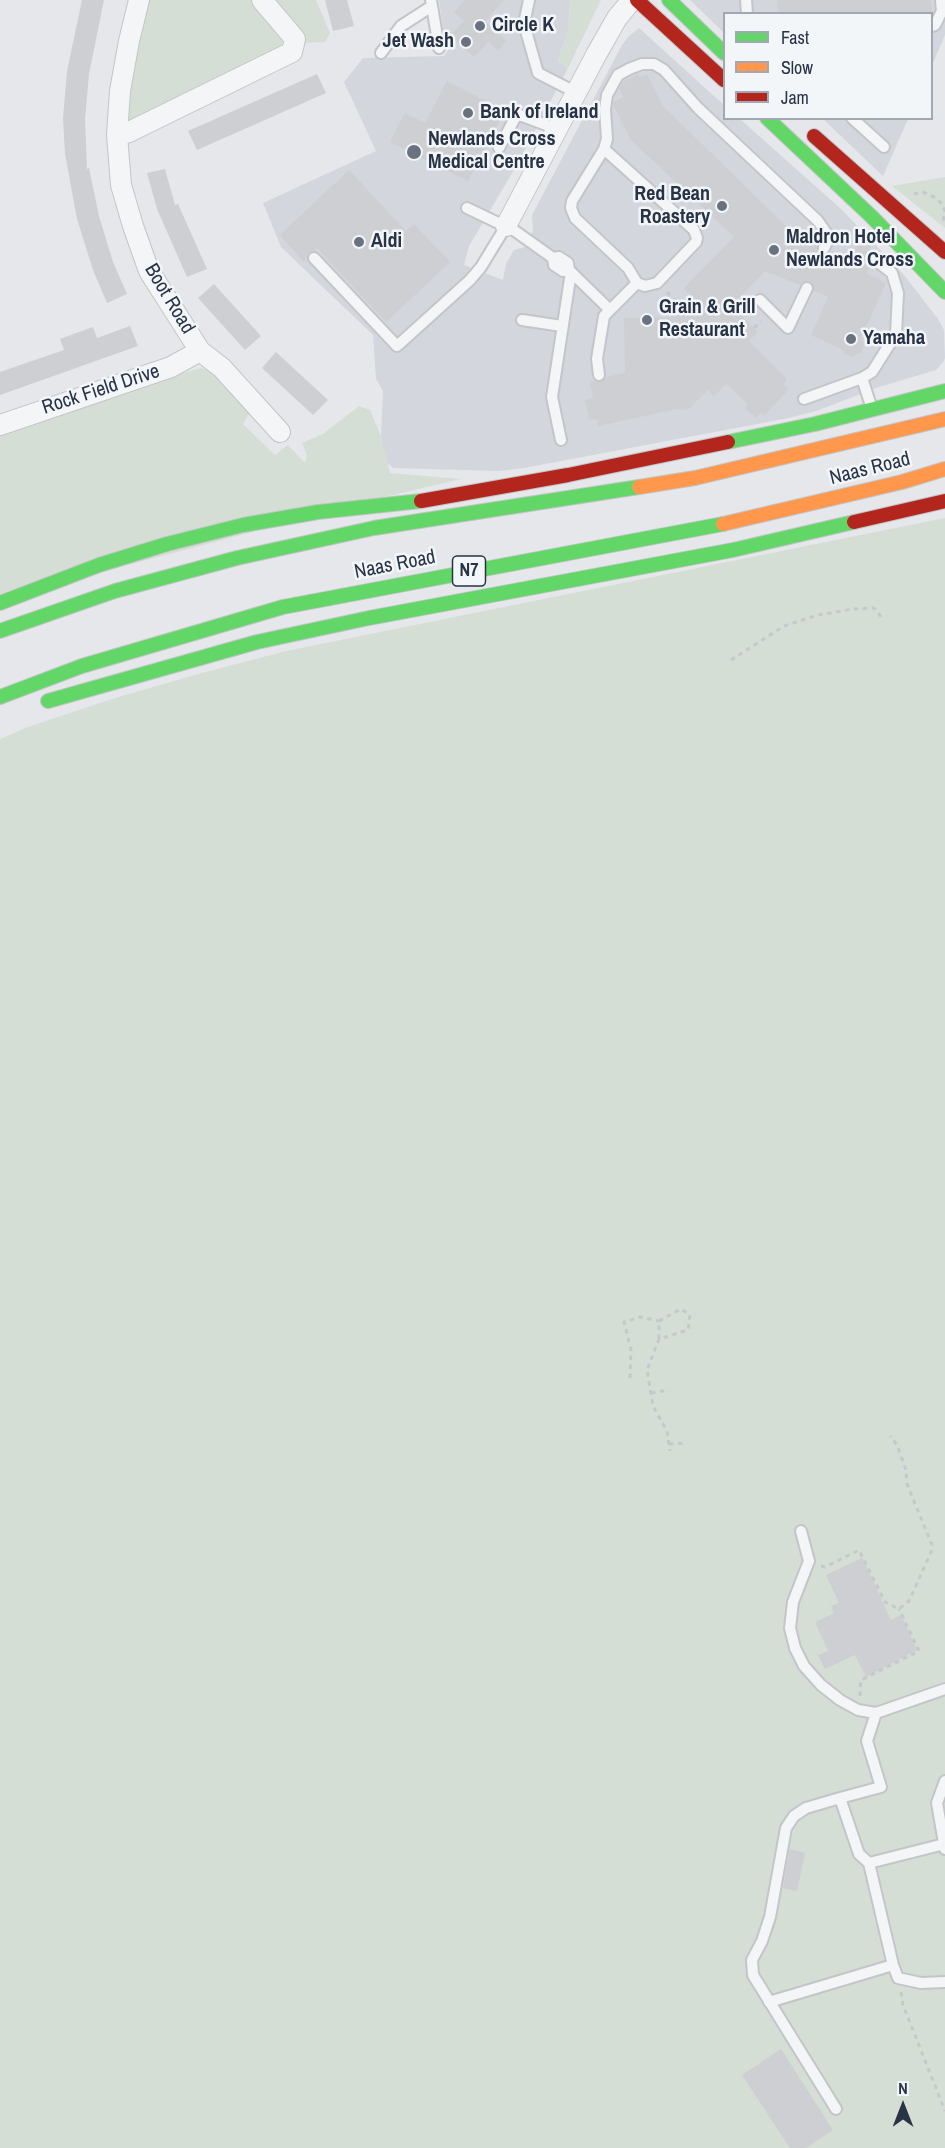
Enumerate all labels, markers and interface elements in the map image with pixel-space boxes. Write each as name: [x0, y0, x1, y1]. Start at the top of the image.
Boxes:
legend: [723, 12, 933, 120]
place label: Circle K: [492, 14, 554, 38]
marker: Circle K: [473, 19, 487, 33]
text: Fast: [781, 25, 809, 50]
place label: Jet Wash: [383, 30, 454, 54]
marker: Jet Wash: [459, 35, 473, 49]
text: Slow: [781, 55, 813, 80]
text: Jam: [781, 85, 809, 110]
place label: Bank of Ireland: [480, 101, 598, 125]
marker: Bank of Ireland: [461, 106, 475, 120]
place label: Newlands Cross Medical Centre: [428, 128, 556, 175]
marker: Newlands Cross Medical Centre: [405, 143, 423, 161]
place label: Red Bean Roastery: [634, 183, 710, 230]
marker: Red Bean Roastery: [715, 199, 729, 213]
place label: Maldron Hotel Newlands Cross: [786, 226, 914, 273]
place label: Aldi: [371, 230, 402, 254]
marker: Aldi: [352, 235, 366, 249]
marker: Maldron Hotel Newlands Cross: [767, 243, 781, 257]
street label: Boot Road: [139, 260, 199, 338]
place label: Grain & Grill Restaurant: [659, 296, 756, 343]
marker: Grain & Grill Restaurant: [640, 313, 654, 327]
place label: Yamaha: [863, 327, 925, 351]
marker: Yamaha: [844, 332, 858, 346]
street label: Rock Field Drive: [39, 360, 163, 420]
street label: Naas Road: [827, 447, 913, 491]
street label: Naas Road: [352, 545, 438, 585]
road number: N7: [452, 556, 486, 586]
north arrow: [873, 2076, 933, 2136]
text: N: [898, 2077, 908, 2099]

